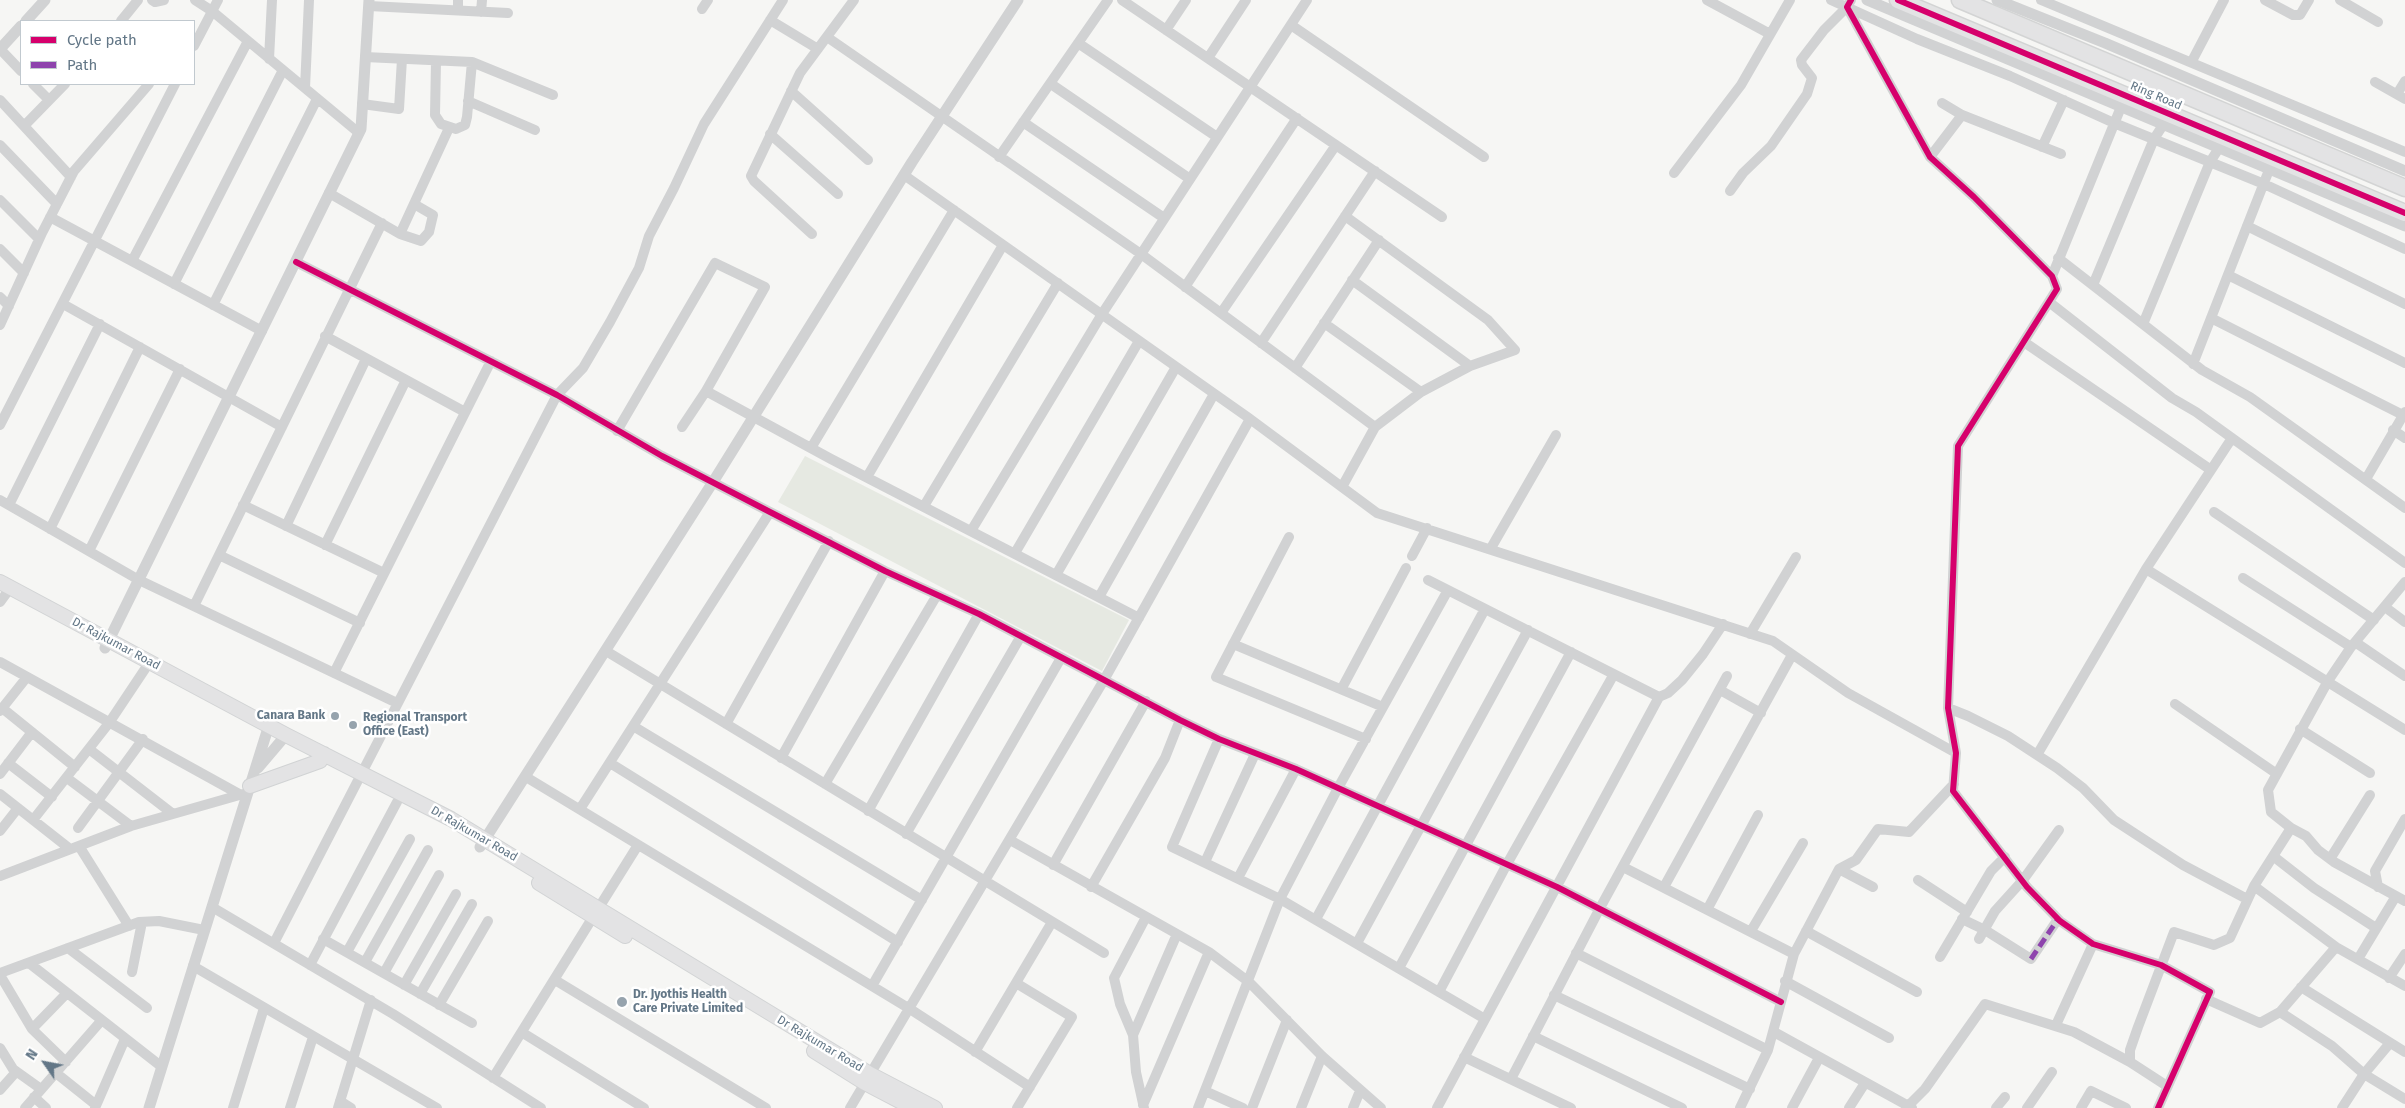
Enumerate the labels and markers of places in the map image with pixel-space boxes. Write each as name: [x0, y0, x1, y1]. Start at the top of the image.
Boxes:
place label: Canara Bank: [257, 709, 325, 723]
marker: Canara Bank: [329, 710, 341, 722]
place label: Regional Transport Office (East): [363, 711, 467, 739]
marker: Regional Transport Office (East): [347, 719, 359, 731]
place label: Dr. Jyothis Health Care Private Limited: [633, 988, 743, 1016]
marker: Dr. Jyothis Health Care Private Limited: [615, 995, 629, 1009]

